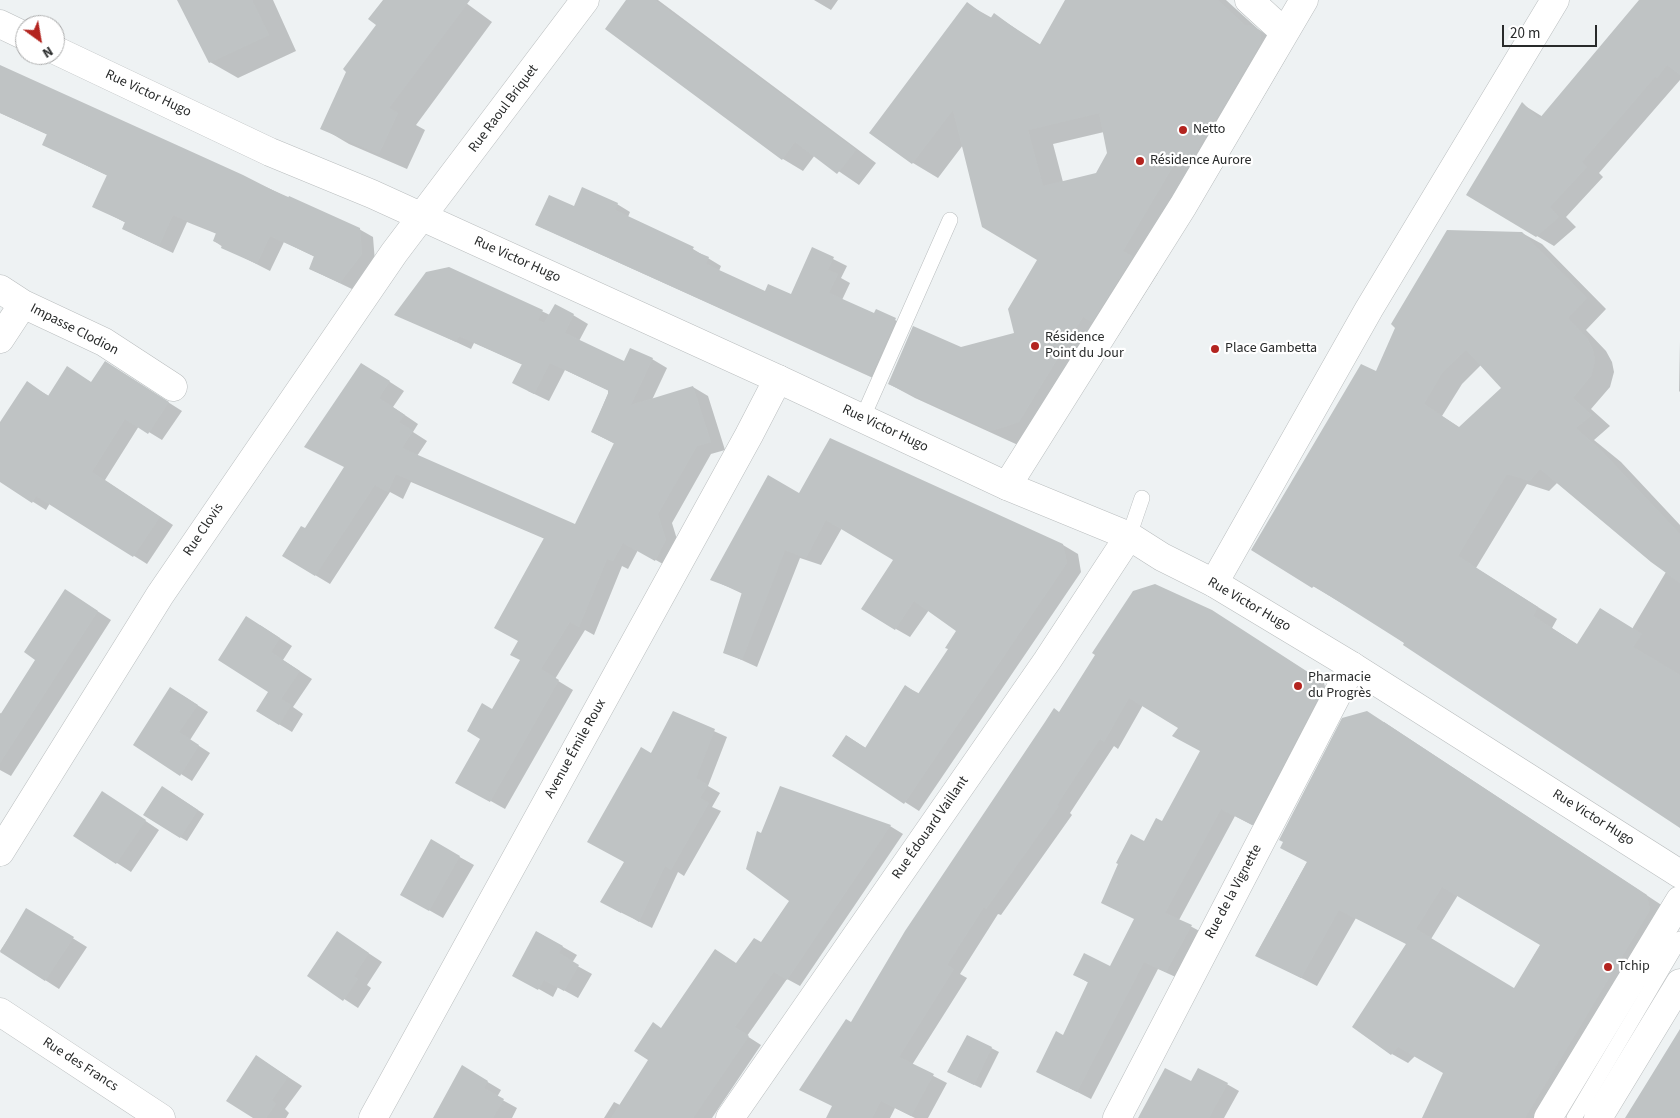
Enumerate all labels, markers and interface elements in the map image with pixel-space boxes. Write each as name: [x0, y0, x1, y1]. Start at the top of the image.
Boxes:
north arrow: [15, 15, 65, 65]
scale bar: [1505, 15, 1600, 47]
text: 20 m: [1510, 23, 1540, 44]
text: N: [38, 41, 57, 63]
street label: Rue Raoul Briquet: [466, 62, 542, 156]
street label: Rue Victor Hugo: [102, 67, 194, 121]
place label: Netto: [1193, 122, 1225, 138]
marker: Netto: [1177, 124, 1189, 136]
place label: Résidence Aurore: [1150, 153, 1251, 169]
marker: Résidence Aurore: [1134, 155, 1146, 167]
street label: Rue Victor Hugo: [471, 233, 563, 287]
street label: Impasse Clodion: [27, 300, 121, 360]
place label: Résidence Point du Jour: [1045, 330, 1124, 362]
marker: Résidence Point du Jour: [1029, 340, 1041, 352]
place label: Place Gambetta: [1225, 341, 1317, 357]
marker: Place Gambetta: [1209, 343, 1221, 355]
street label: Rue Victor Hugo: [839, 402, 931, 456]
street label: Rue Clovis: [180, 500, 228, 560]
street label: Rue Victor Hugo: [1204, 574, 1294, 636]
place label: Pharmacie du Progrès: [1308, 670, 1371, 702]
marker: Pharmacie du Progrès: [1292, 680, 1304, 692]
street label: Avenue Émile Roux: [542, 696, 610, 802]
street label: Rue Édouard Vaillant: [889, 773, 973, 883]
street label: Rue Victor Hugo: [1549, 786, 1637, 850]
street label: Rue de la Vignette: [1202, 842, 1266, 942]
place label: Tchip: [1618, 959, 1650, 975]
marker: Tchip: [1602, 961, 1614, 973]
street label: Rue des Francs: [39, 1034, 121, 1096]

